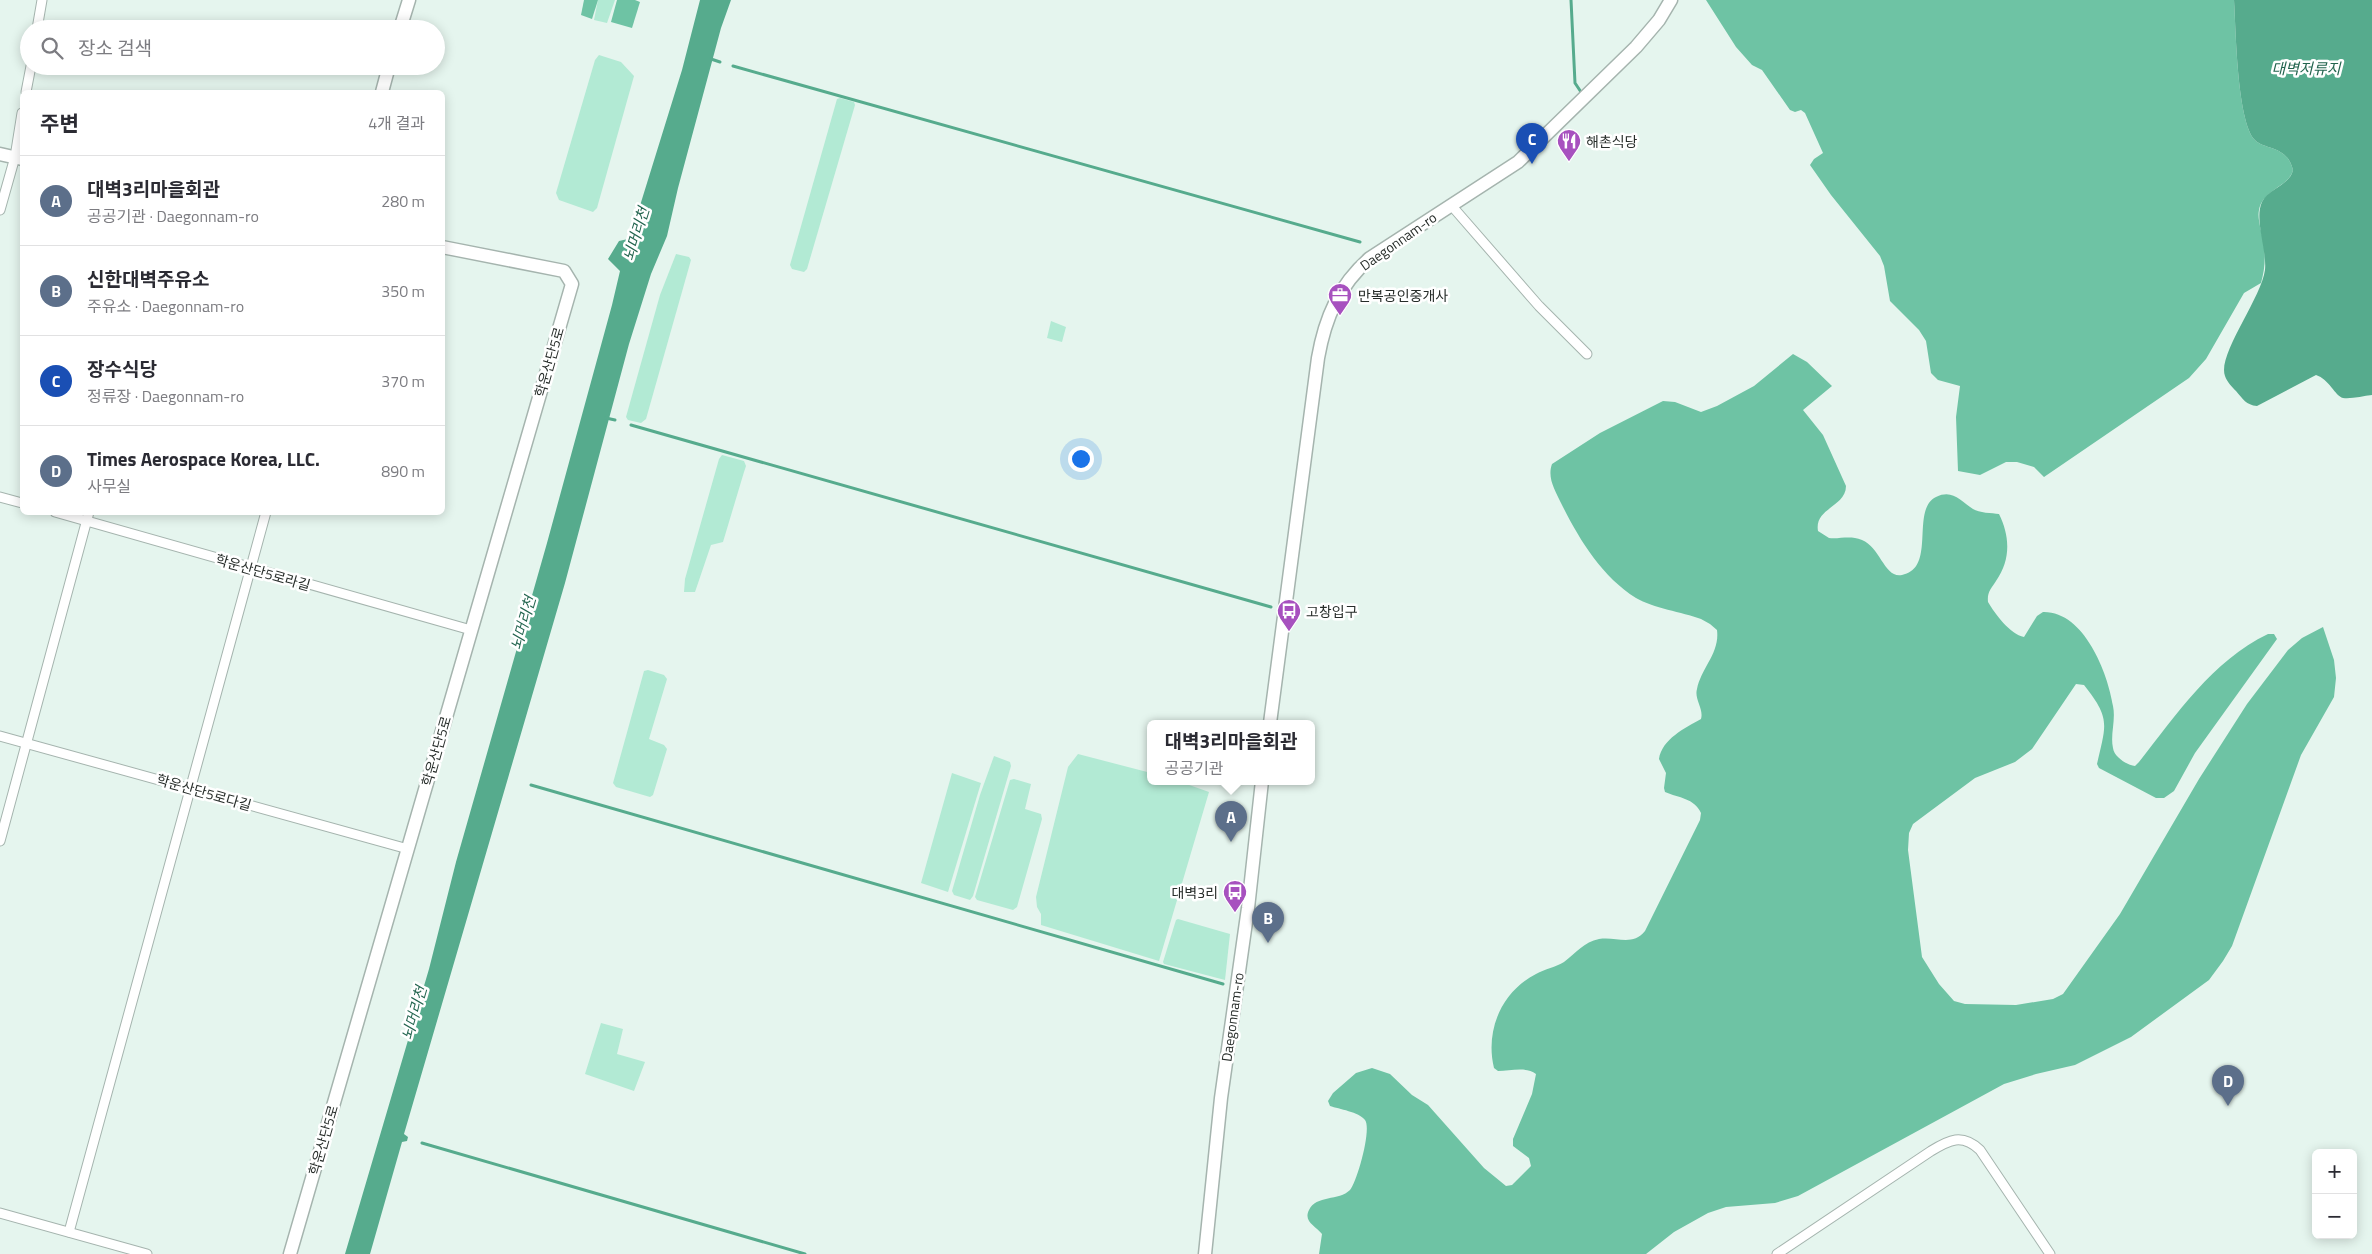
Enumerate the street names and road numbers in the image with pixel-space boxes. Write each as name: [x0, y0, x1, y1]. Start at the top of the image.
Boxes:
street label: Daegonnam-ro: [1355, 207, 1441, 275]
street label: 학운산단5로: [529, 324, 569, 400]
street label: 학운산단5로라길: [213, 548, 313, 596]
street label: 학운산단5로: [416, 713, 456, 789]
street label: 학운산단5로다길: [154, 768, 254, 816]
street label: Daegonnam-ro: [1215, 971, 1249, 1063]
street label: 학운산단5로: [303, 1102, 343, 1178]

